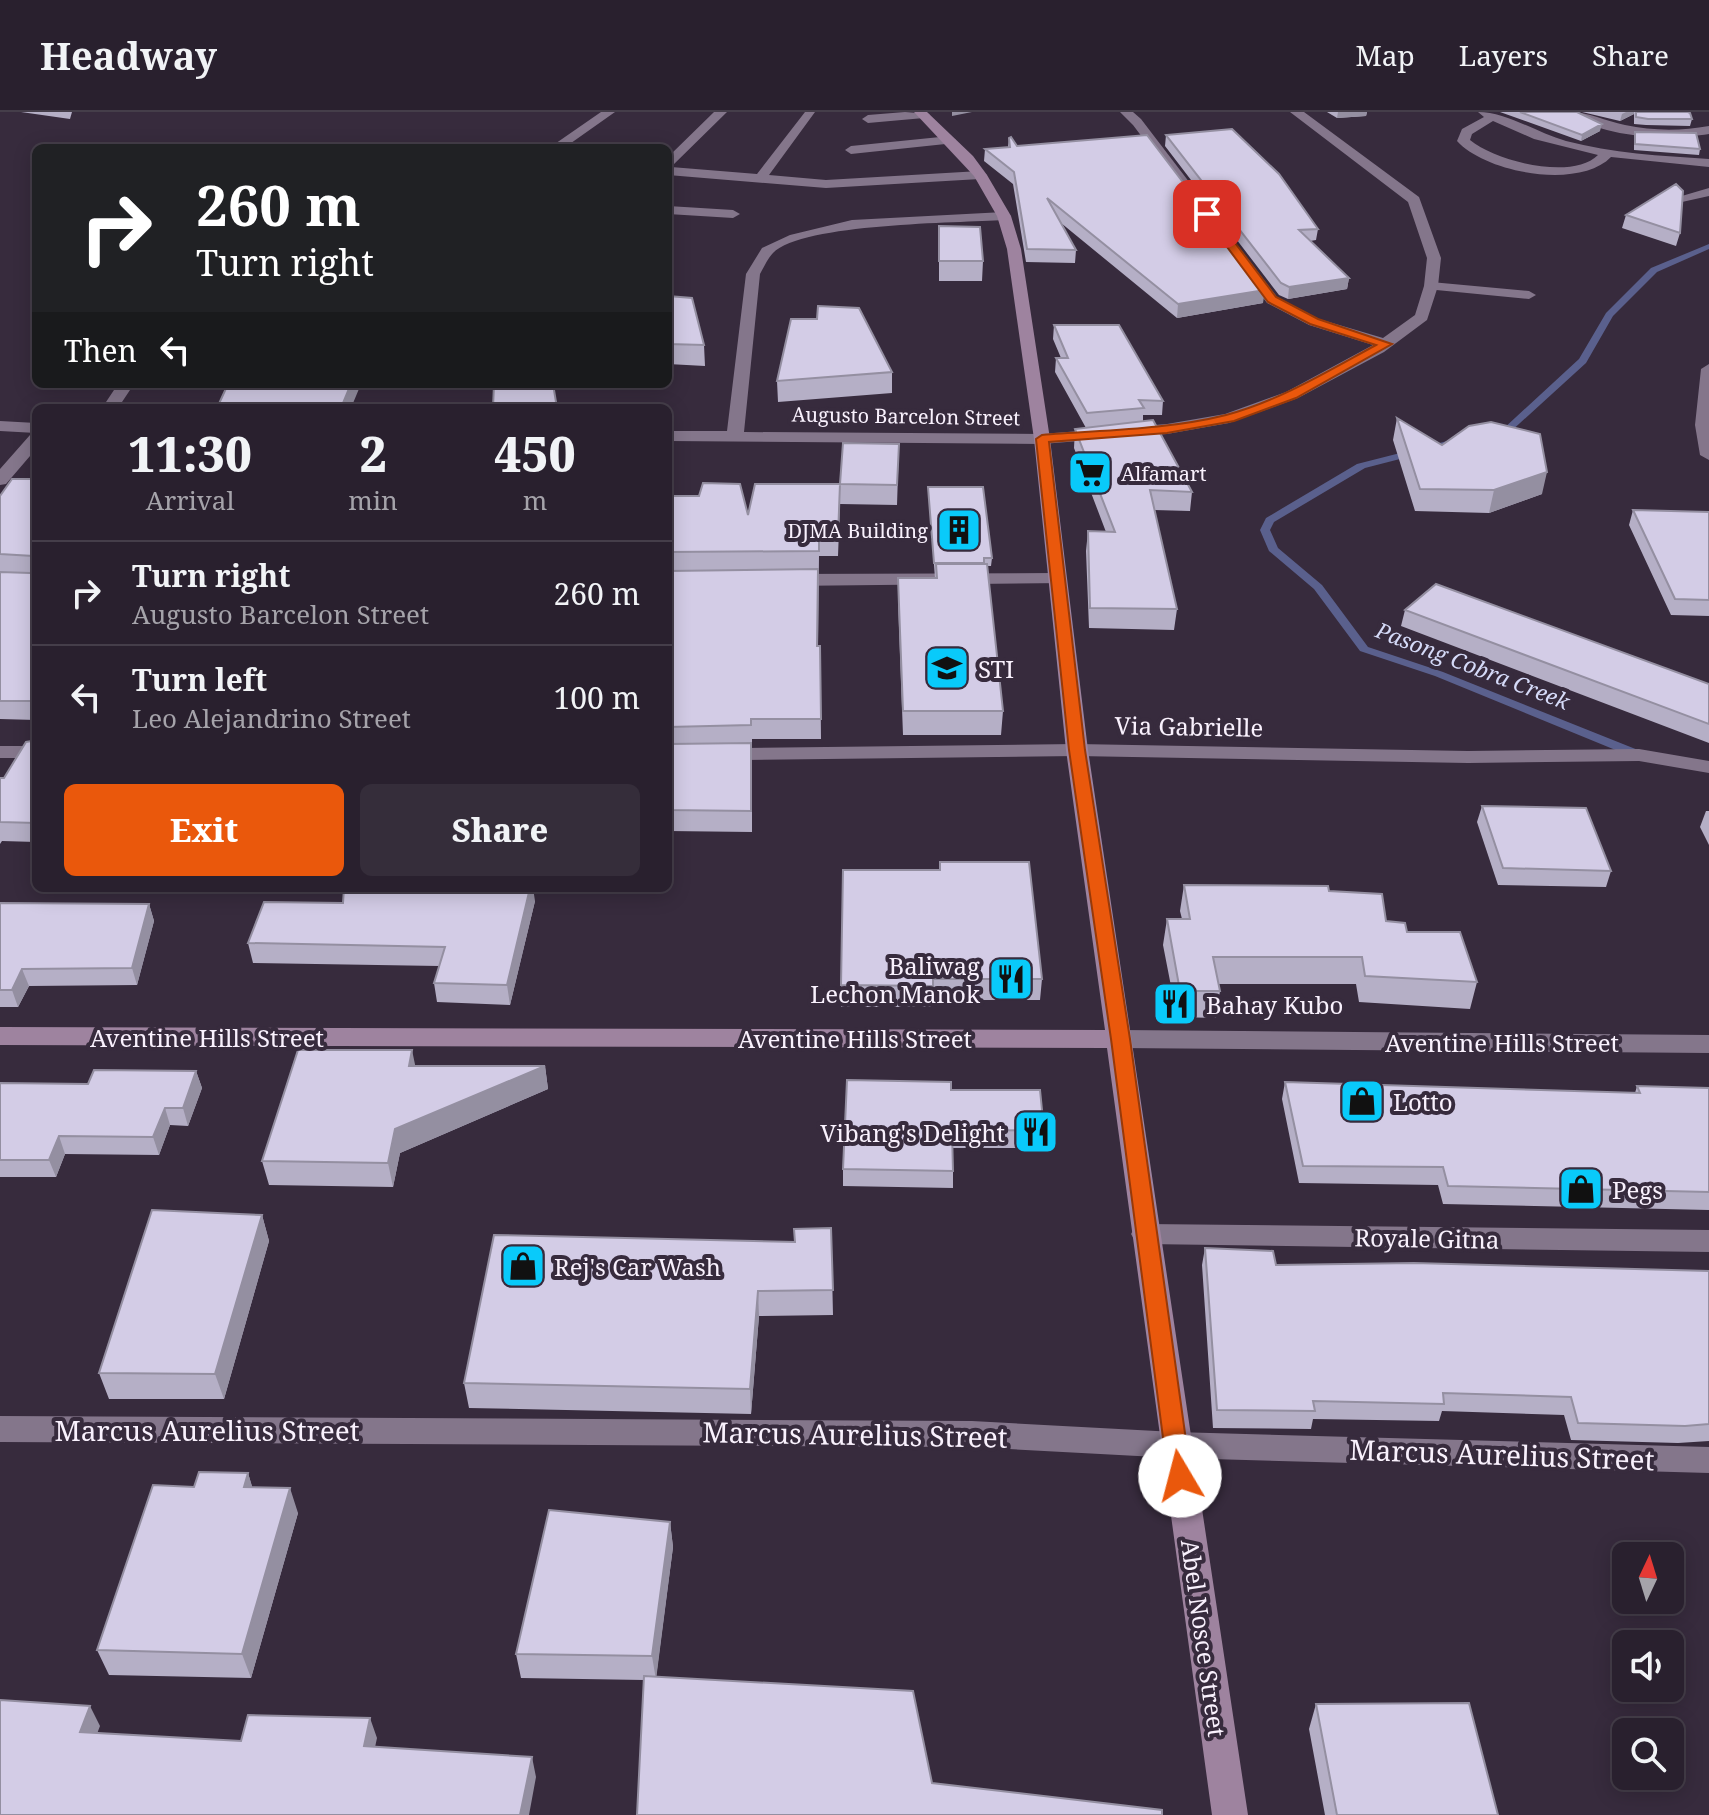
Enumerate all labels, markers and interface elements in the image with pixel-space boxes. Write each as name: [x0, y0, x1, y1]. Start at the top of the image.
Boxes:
text: Headway: [40, 29, 217, 81]
text: Map: [1356, 36, 1415, 74]
text: Layers: [1459, 36, 1548, 74]
text: Share: [1592, 36, 1669, 74]
text: 260 m: [196, 166, 361, 242]
icon: right: [64, 176, 168, 280]
pin: [1173, 180, 1241, 248]
icon: arrive: [1185, 192, 1229, 236]
text: Turn right: [196, 238, 374, 287]
icon: left: [153, 328, 197, 372]
text: Then: [64, 330, 137, 371]
street label: Augusto Barcelon Street: [791, 401, 1021, 431]
text: 11:30: [128, 421, 252, 486]
text: 2: [359, 421, 387, 486]
text: 450: [494, 421, 576, 486]
supermarket icon: Alfamart: [1066, 449, 1114, 497]
place label: Alfamart: [1121, 460, 1207, 487]
text: Arrival: [146, 482, 235, 518]
text: min: [348, 482, 398, 518]
text: m: [523, 482, 547, 518]
building icon: DJMA Building: [935, 506, 983, 554]
place label: DJMA Building: [788, 517, 928, 544]
text: Turn right: [132, 555, 290, 596]
icon: right: [64, 571, 108, 615]
text: 260 m: [554, 573, 640, 614]
text: Augusto Barcelon Street: [132, 596, 429, 632]
water label: Pasong Cobra Creek: [1371, 614, 1576, 716]
school or university icon: STI: [923, 644, 971, 692]
place label: STI: [978, 652, 1014, 685]
text: Turn left: [132, 659, 267, 700]
icon: left: [64, 675, 108, 719]
text: 100 m: [554, 677, 640, 718]
text: Leo Alejandrino Street: [132, 700, 411, 736]
street label: Via Gabrielle: [1114, 708, 1264, 744]
button: Exit: [64, 784, 344, 876]
button: Share: [360, 784, 640, 876]
place label: Baliwag Lechon Manok: [810, 949, 981, 1010]
restaurant icon: Baliwag Lechon Manok: [987, 955, 1035, 1003]
restaurant icon: Bahay Kubo: [1151, 980, 1199, 1028]
place label: Bahay Kubo: [1206, 988, 1343, 1021]
street label: Aventine Hills Street: [90, 1021, 324, 1054]
street label: Aventine Hills Street: [738, 1022, 972, 1055]
street label: Aventine Hills Street: [1385, 1026, 1619, 1059]
shop icon: Lotto: [1338, 1077, 1386, 1125]
place label: Lotto: [1393, 1085, 1453, 1118]
restaurant icon: Vibang's Delight: [1012, 1108, 1060, 1156]
place label: Vibang's Delight: [820, 1116, 1005, 1149]
shop icon: Pegs: [1557, 1165, 1605, 1213]
place label: Pegs: [1612, 1173, 1663, 1206]
street label: Royale Gitna: [1354, 1220, 1500, 1256]
shop icon: Rej's Car Wash: [499, 1242, 547, 1290]
place label: Rej's Car Wash: [554, 1250, 721, 1283]
street label: Marcus Aurelius Street: [54, 1411, 360, 1449]
street label: Marcus Aurelius Street: [702, 1412, 1008, 1456]
street label: Marcus Aurelius Street: [1349, 1430, 1655, 1478]
position arrow: [1138, 1434, 1222, 1518]
street label: Abel Nosce Street: [1174, 1537, 1234, 1739]
north arrow: [1612, 1542, 1684, 1614]
map controls: [1612, 1542, 1684, 1790]
button: sound: [1612, 1630, 1684, 1702]
button: search: [1612, 1718, 1684, 1790]

